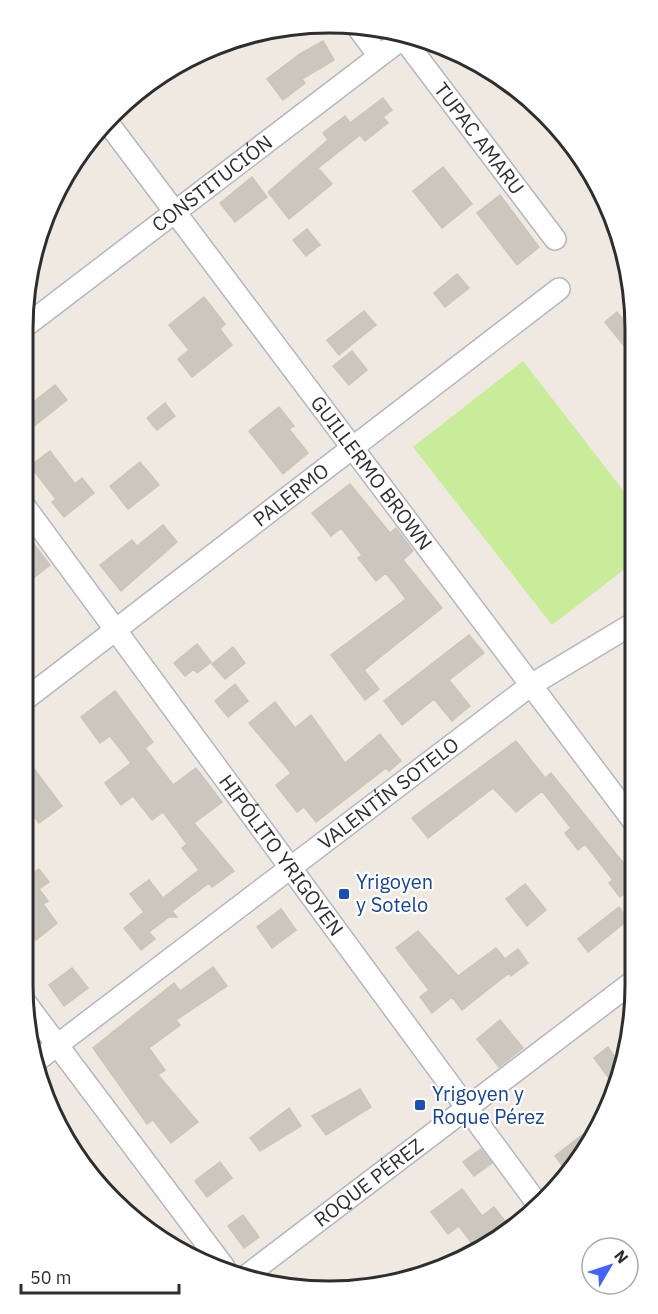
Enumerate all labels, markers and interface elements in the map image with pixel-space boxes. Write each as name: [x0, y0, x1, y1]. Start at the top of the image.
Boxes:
street label: TUPAC AMARU: [428, 77, 531, 200]
street label: CONSTITUCIÓN: [146, 129, 278, 238]
street label: GUILLERMO BROWN: [305, 390, 439, 555]
street label: PALERMO: [247, 457, 334, 532]
street label: VALENTÍN SOTELO: [312, 731, 464, 855]
street label: HIPÓLITO YRIGOYEN: [213, 769, 350, 941]
place label: Yrigoyen y Sotelo: [356, 868, 433, 918]
marker: Yrigoyen y Sotelo: [337, 887, 351, 901]
place label: Yrigoyen y Roque Pérez: [432, 1080, 544, 1130]
marker: Yrigoyen y Roque Pérez: [413, 1098, 427, 1112]
street label: ROQUE PÉREZ: [308, 1132, 428, 1233]
north arrow: [580, 1236, 640, 1296]
text: N: [610, 1246, 633, 1267]
scale bar: [21, 1257, 178, 1295]
text: 50 m: [30, 1266, 72, 1289]

